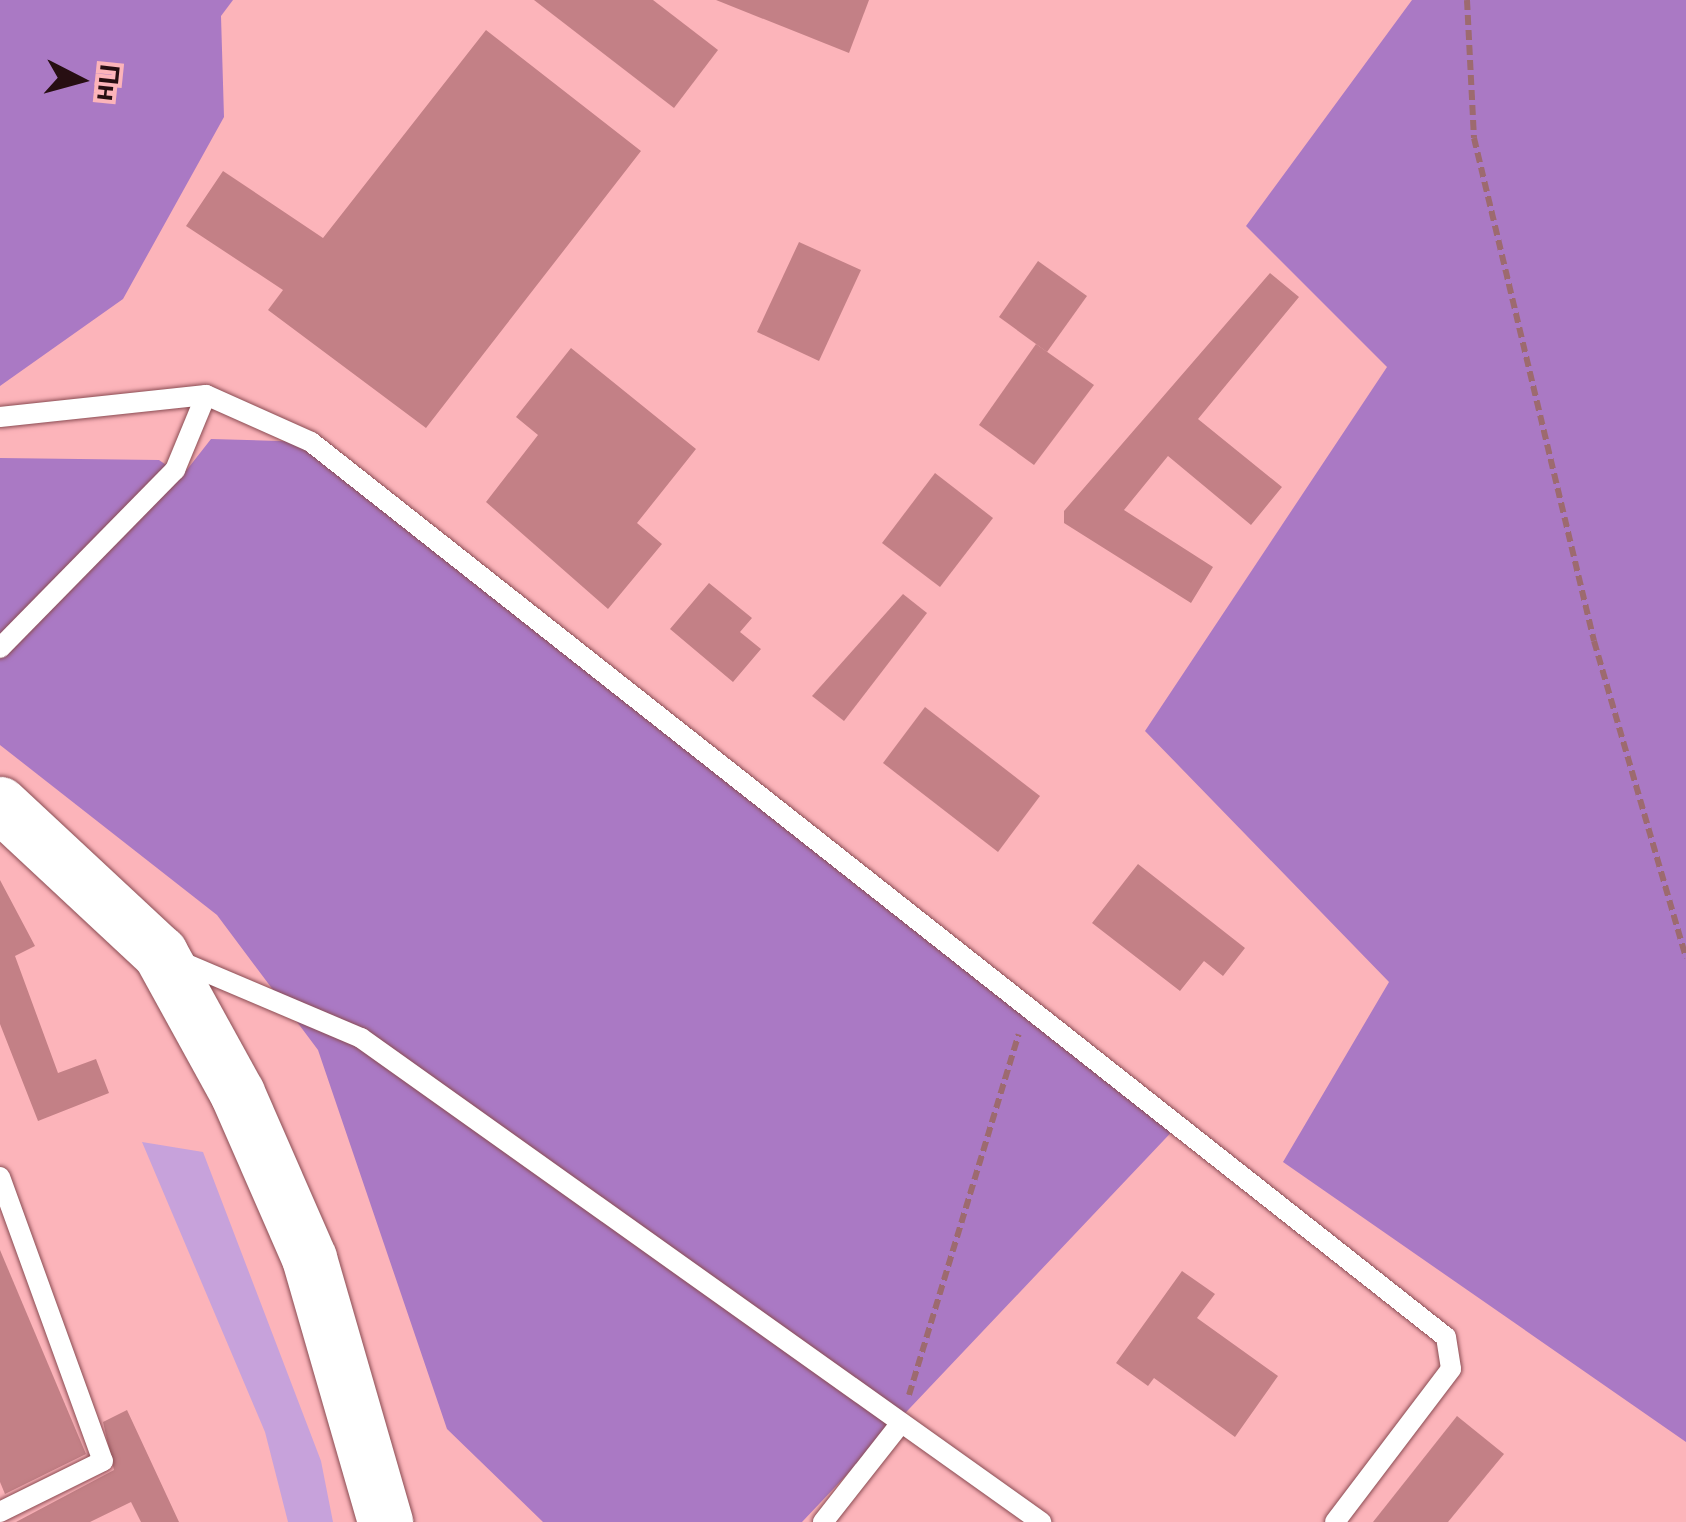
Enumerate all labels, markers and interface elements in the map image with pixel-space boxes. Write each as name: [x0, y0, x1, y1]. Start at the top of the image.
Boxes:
north arrow: [30, 30, 130, 130]
text: Пн: [91, 63, 129, 103]

